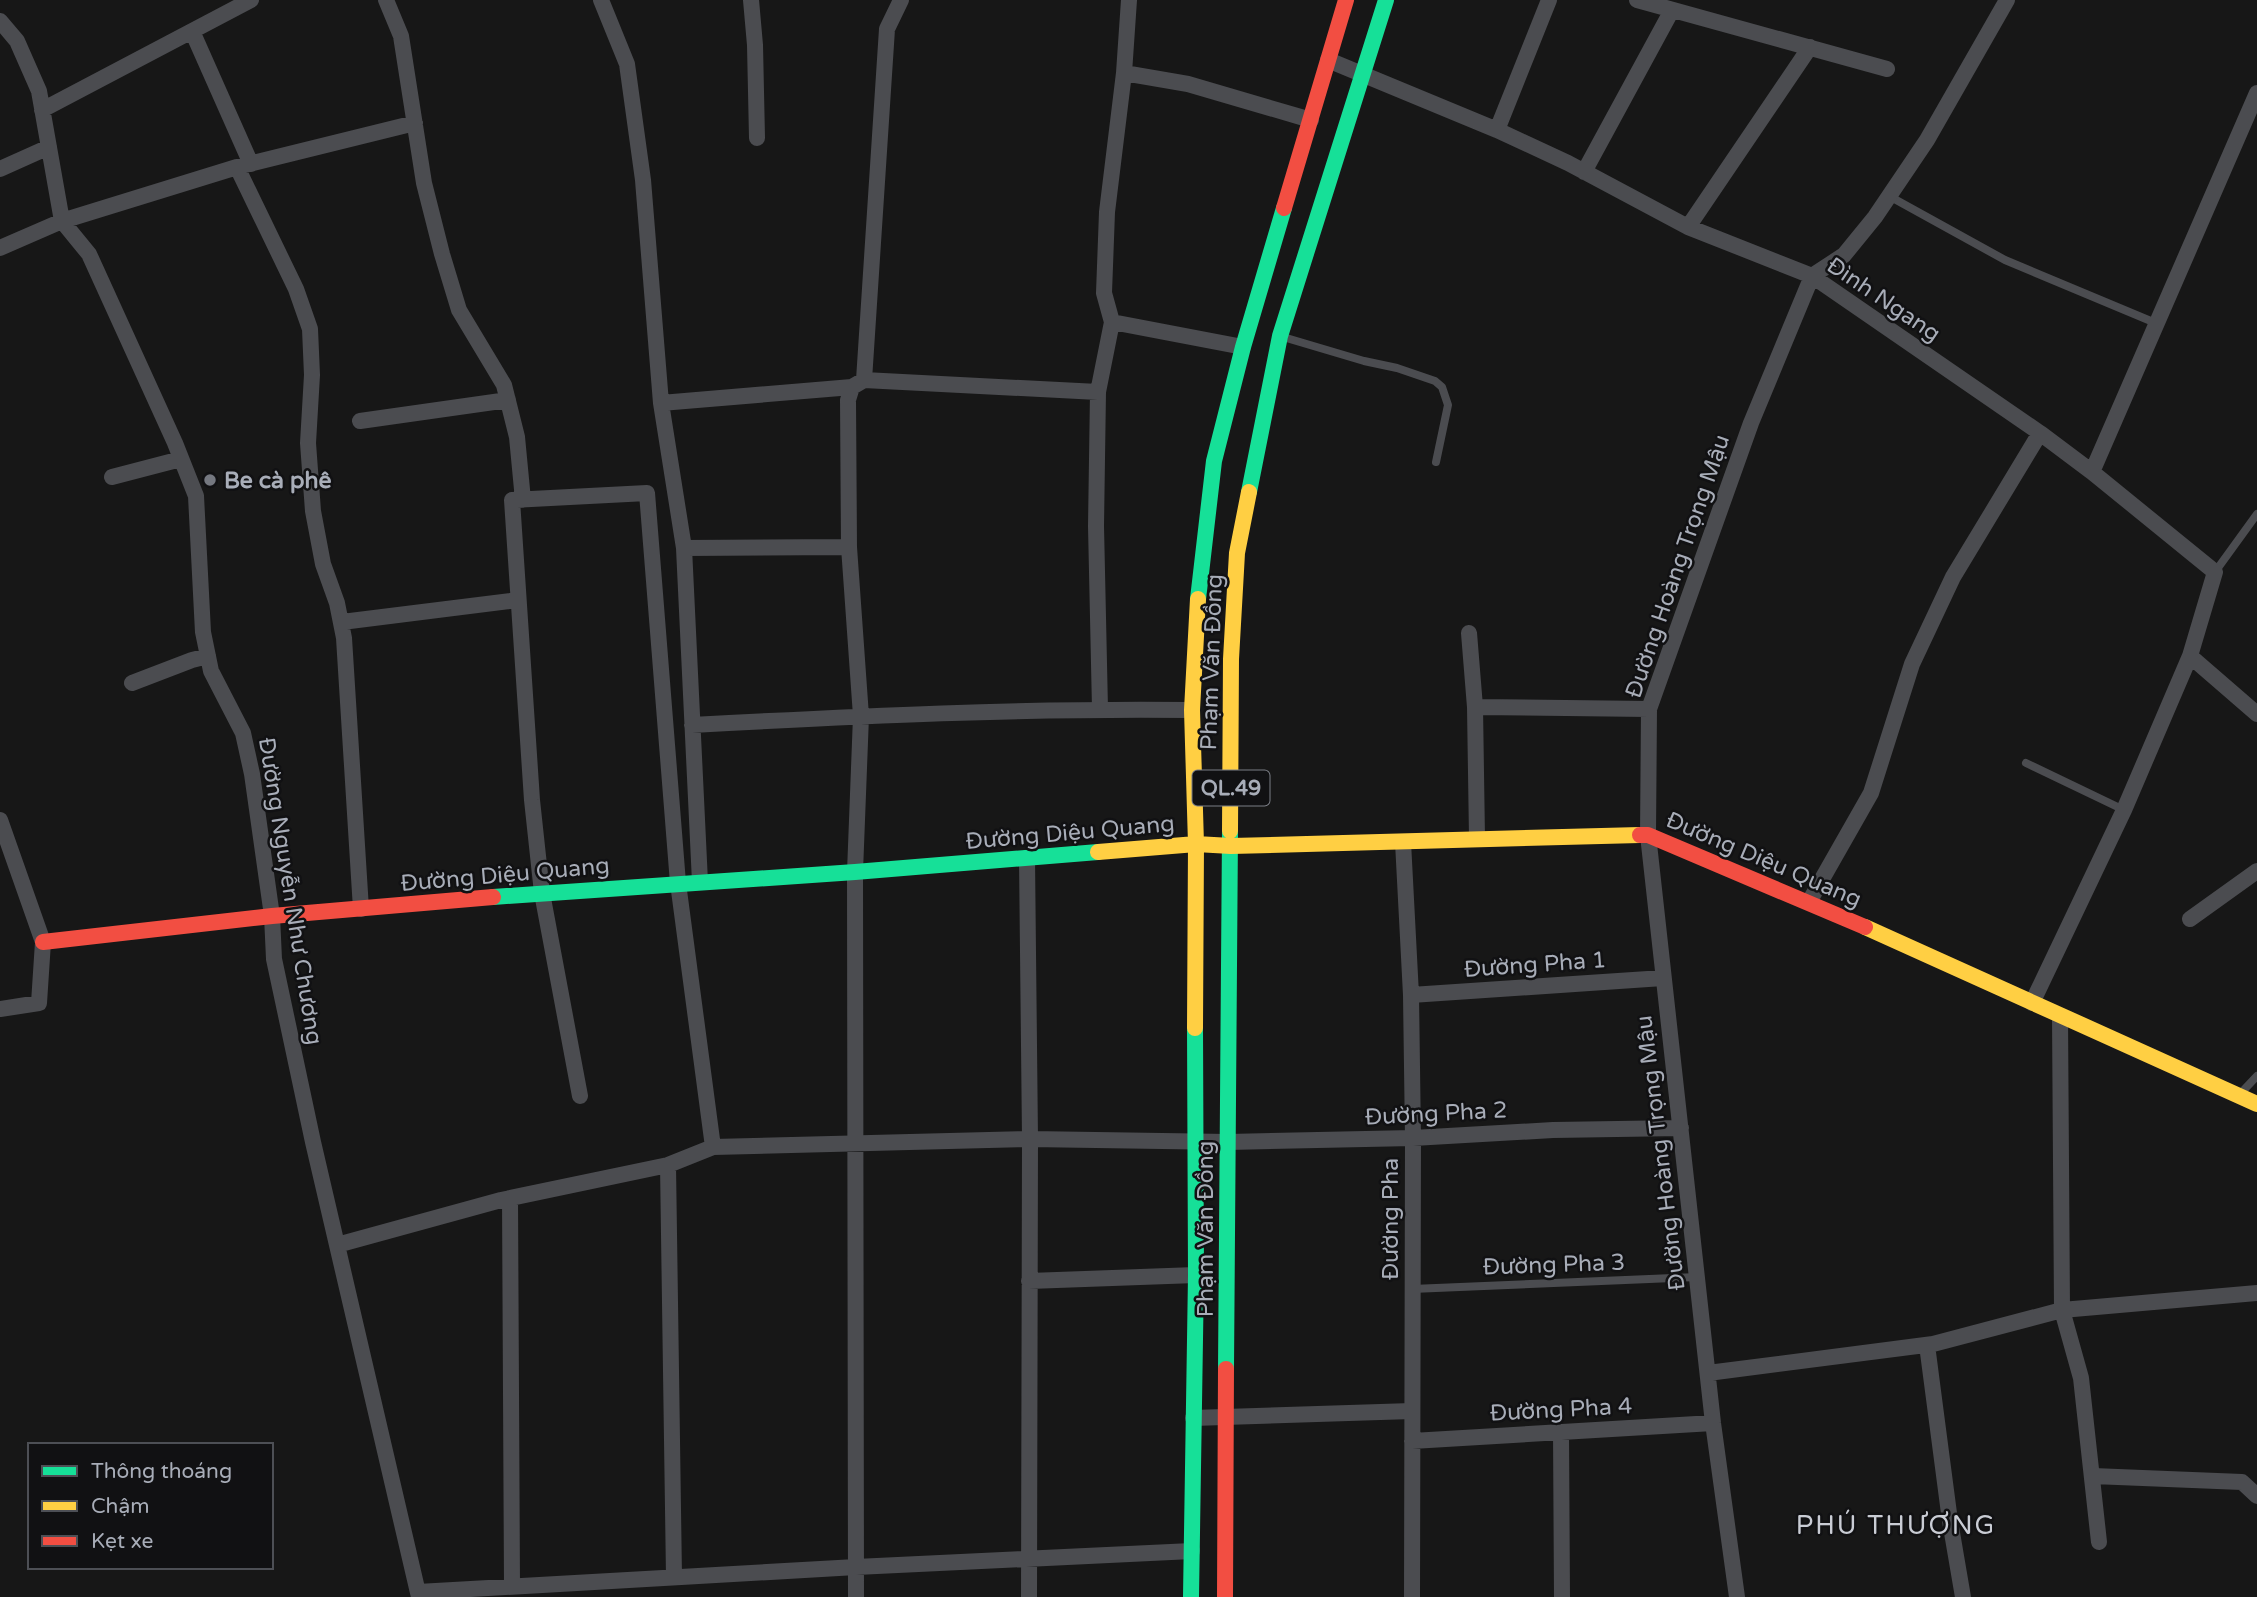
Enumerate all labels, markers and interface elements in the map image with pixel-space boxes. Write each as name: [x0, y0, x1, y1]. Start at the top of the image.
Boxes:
street label: Đình Ngang: [1821, 252, 1946, 348]
street label: Đường Hoàng Trọng Mậu: [1620, 431, 1736, 702]
place label: Be cà phê: [224, 467, 332, 495]
marker: Be cà phê: [202, 472, 218, 488]
street label: Phạm Văn Đồng: [1195, 573, 1229, 751]
street label: Đường Nguyễn Như Chương: [252, 735, 328, 1047]
road number: QL.49: [1192, 770, 1270, 806]
street label: Đường Diệu Quang: [1662, 806, 1866, 914]
street label: Đường Diệu Quang: [964, 810, 1176, 856]
street label: Đường Diệu Quang: [399, 852, 611, 898]
street label: Đường Pha 1: [1463, 946, 1607, 984]
street label: Đường Hoàng Trọng Mậu: [1630, 1014, 1692, 1292]
street label: Đường Pha 2: [1364, 1096, 1508, 1132]
street label: Phạm Văn Đồng: [1192, 1141, 1220, 1317]
street label: Đường Pha: [1377, 1158, 1405, 1280]
street label: Đường Pha 3: [1482, 1249, 1626, 1281]
street label: Đường Pha 4: [1489, 1392, 1633, 1428]
legend: [28, 1443, 273, 1569]
text: Thông thoáng: [91, 1459, 232, 1484]
text: Chậm: [91, 1494, 149, 1519]
district label: PHÚ THƯỢNG: [1796, 1509, 1996, 1541]
text: Kẹt xe: [91, 1529, 154, 1554]

